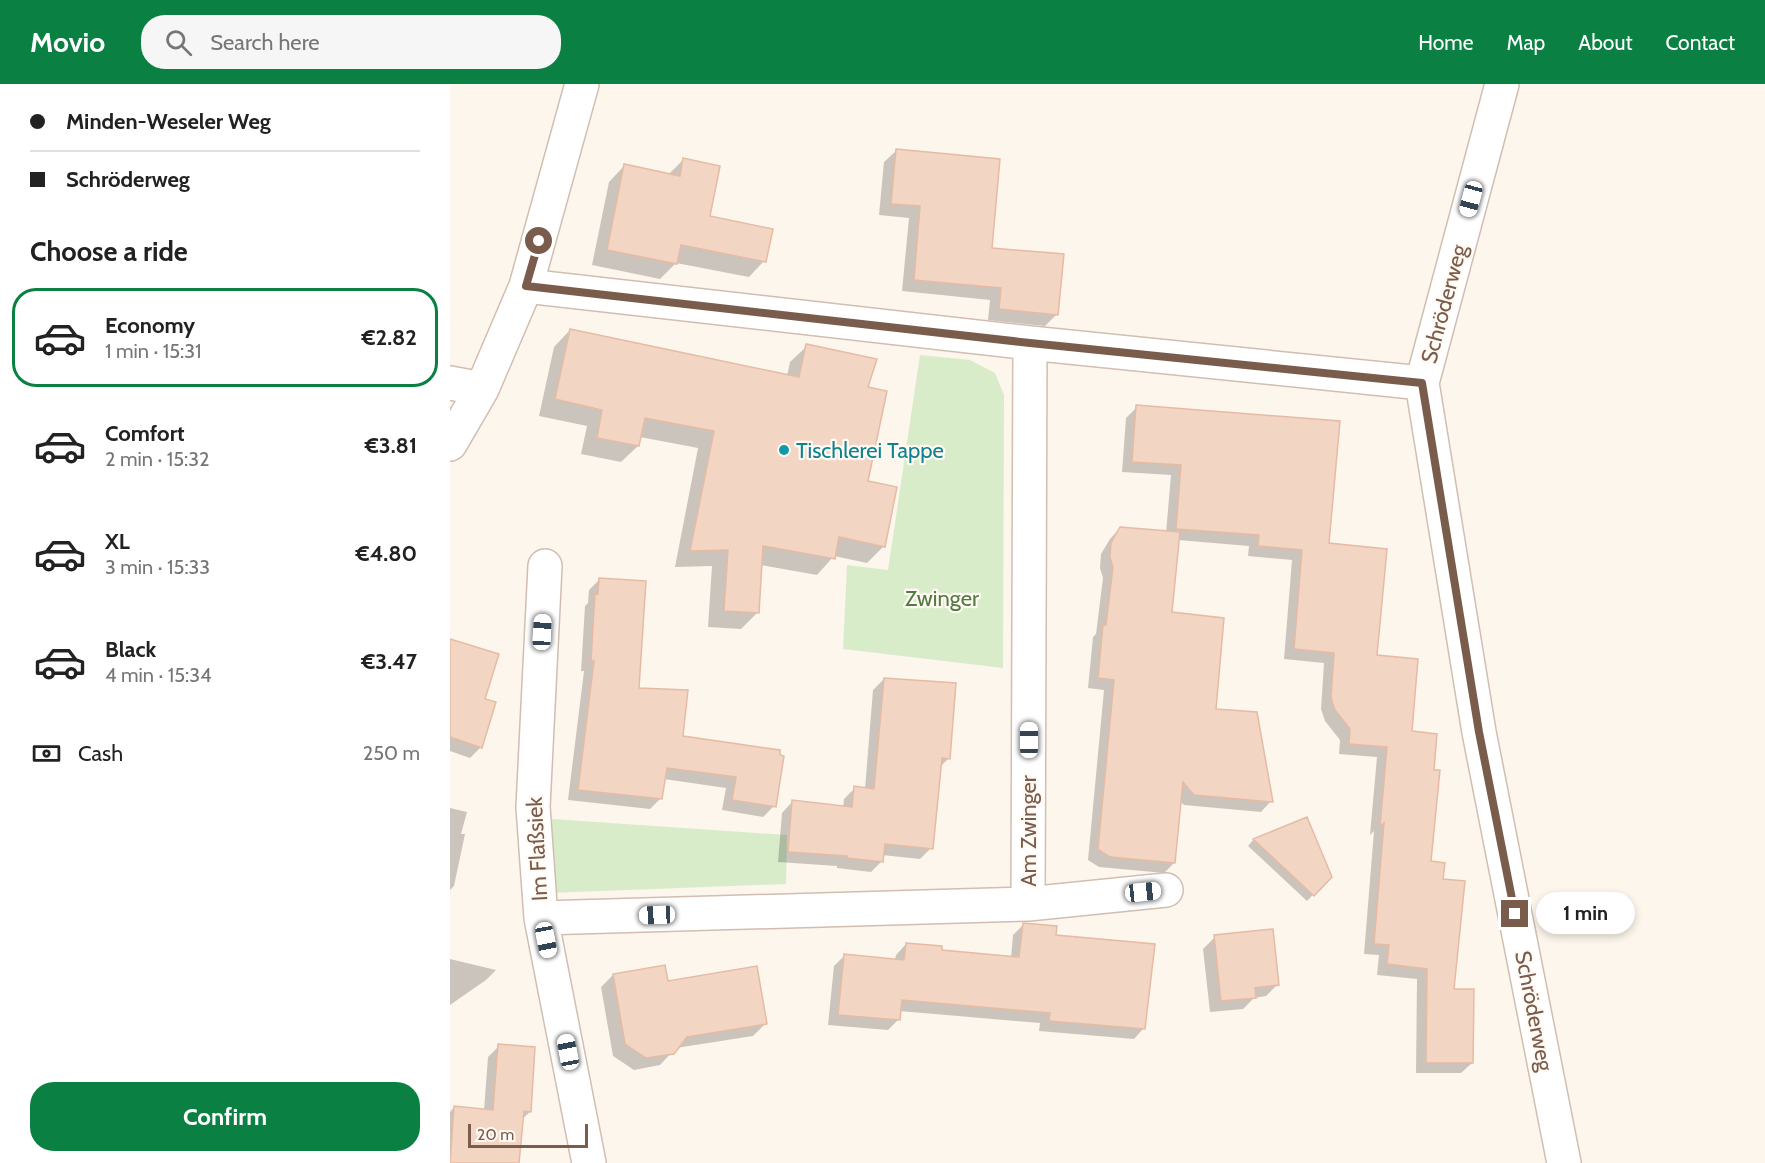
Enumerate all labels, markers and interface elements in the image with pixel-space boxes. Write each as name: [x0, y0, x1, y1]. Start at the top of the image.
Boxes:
search box: [141, 15, 561, 69]
text: Movio: [30, 25, 105, 59]
icon: search: [162, 26, 195, 59]
text: Search here: [210, 29, 320, 56]
text: Home: [1418, 30, 1474, 55]
text: Map: [1507, 30, 1545, 55]
text: About: [1578, 30, 1632, 55]
text: Contact: [1665, 30, 1735, 55]
text: Minden-Weseler Weg: [66, 108, 271, 135]
text: Schröderweg: [66, 166, 190, 193]
car: [1458, 179, 1484, 219]
route start: [525, 227, 552, 254]
text: Choose a ride: [30, 235, 188, 268]
street label: Schröderweg: [1415, 241, 1473, 366]
icon: car: [33, 311, 87, 365]
text: Economy: [105, 312, 195, 339]
text: €2.82: [361, 324, 417, 351]
text: 1 min · 15:31: [105, 339, 202, 363]
icon: car: [33, 419, 87, 473]
text: Comfort: [105, 420, 184, 447]
text: €3.81: [365, 432, 417, 459]
place label: Tischlerei Tappe: [796, 437, 944, 464]
marker: Tischlerei Tappe: [777, 443, 791, 457]
text: 2 min · 15:32: [105, 447, 210, 471]
icon: car: [33, 527, 87, 581]
text: XL: [105, 528, 130, 555]
text: €4.80: [356, 540, 417, 567]
text: 3 min · 15:33: [105, 555, 210, 579]
park label: Zwinger: [905, 585, 979, 612]
car: [532, 614, 552, 650]
icon: car: [33, 635, 87, 689]
text: Black: [105, 636, 156, 663]
text: €3.47: [361, 648, 417, 675]
text: 4 min · 15:34: [105, 663, 212, 687]
car: [1020, 722, 1038, 758]
icon: cash: [30, 737, 63, 770]
text: Cash: [78, 740, 123, 767]
text: 250 m: [363, 741, 420, 765]
street label: Am Zwinger: [1015, 775, 1042, 887]
street label: Im Flaßsiek: [521, 796, 553, 902]
car: [1124, 881, 1162, 903]
callout: 1 min: [1536, 893, 1635, 935]
route end: [1501, 900, 1528, 927]
text: 1 min: [1563, 901, 1608, 925]
car: [639, 905, 675, 925]
car: [534, 921, 558, 959]
street label: Schröderweg: [1509, 949, 1559, 1074]
car: [556, 1033, 580, 1071]
button: Confirm: [30, 1082, 420, 1151]
scale bar: [468, 1121, 588, 1148]
text: 20 m: [477, 1125, 514, 1144]

